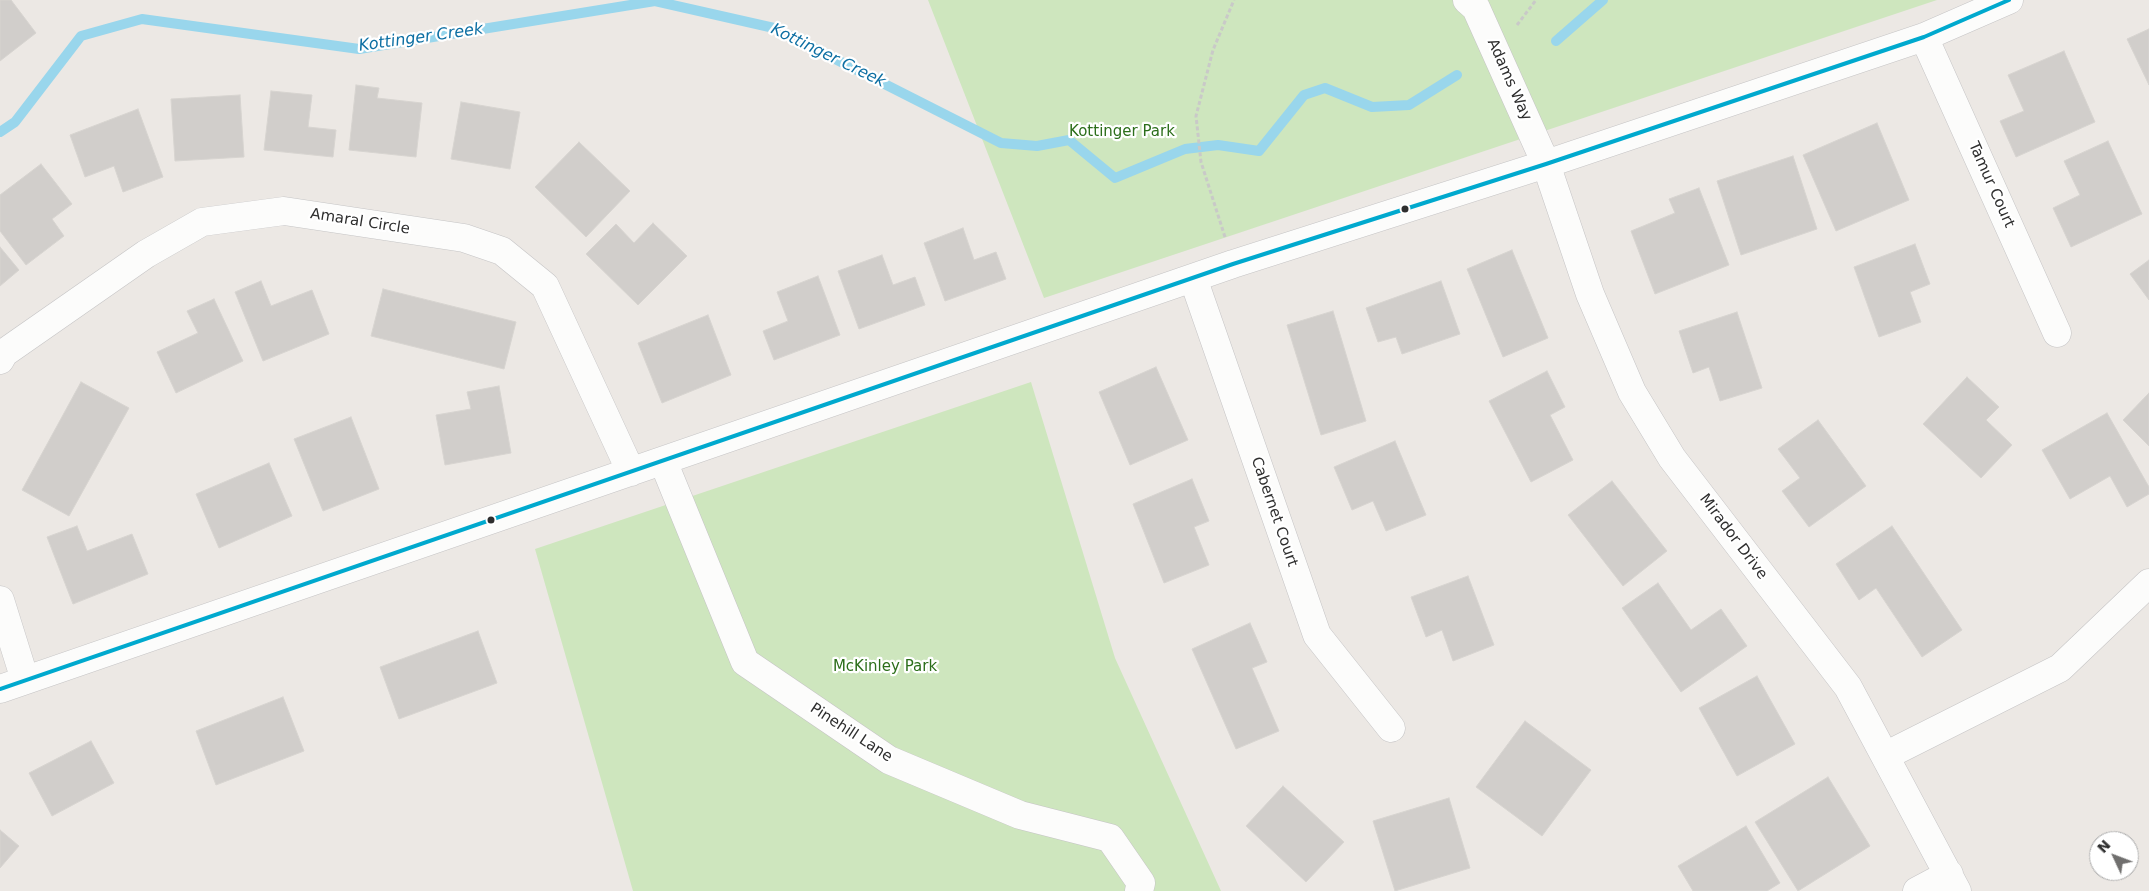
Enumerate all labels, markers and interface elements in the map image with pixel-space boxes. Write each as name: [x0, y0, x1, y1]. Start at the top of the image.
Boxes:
water label: Kottinger Creek: [358, 20, 484, 56]
water label: Kottinger Creek: [768, 20, 888, 92]
street label: Adams Way: [1483, 36, 1535, 124]
park label: Kottinger Park: [1069, 123, 1175, 141]
street label: Tamur Court: [1964, 139, 2018, 231]
unlabelled marker: [1400, 204, 1410, 214]
street label: Amaral Circle: [309, 205, 411, 239]
street label: Cabernet Court: [1247, 455, 1301, 569]
street label: Mirador Drive: [1695, 491, 1771, 583]
unlabelled marker: [486, 515, 496, 525]
park label: McKinley Park: [833, 658, 937, 676]
street label: Pinehill Lane: [806, 700, 896, 766]
north arrow: [2089, 831, 2139, 881]
text: N: [2094, 837, 2114, 856]

